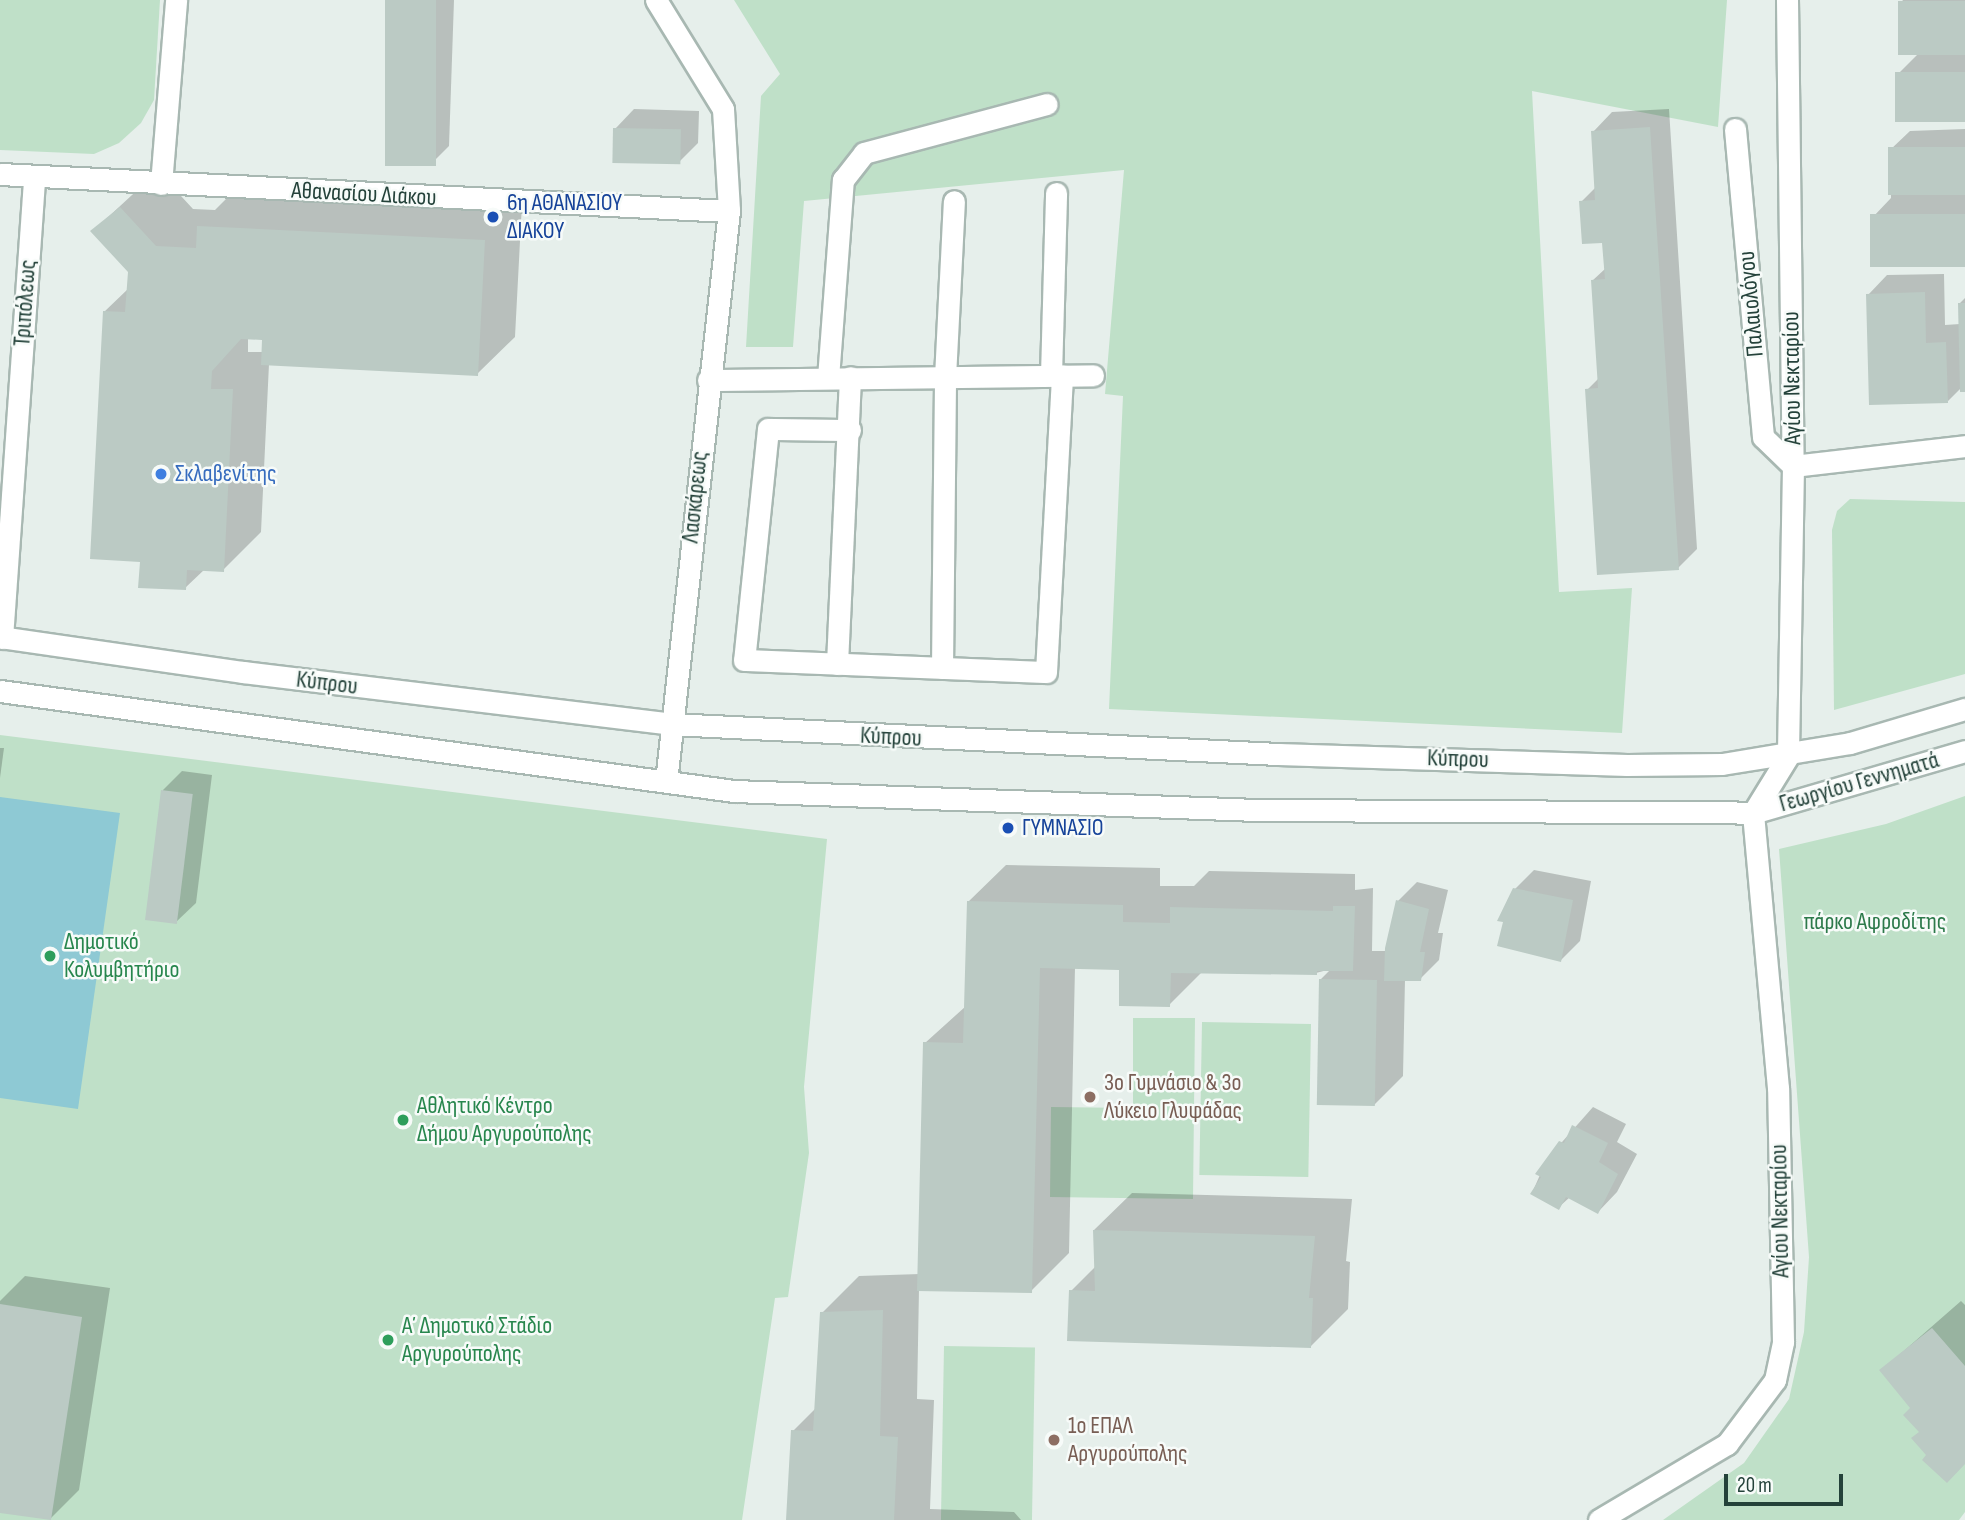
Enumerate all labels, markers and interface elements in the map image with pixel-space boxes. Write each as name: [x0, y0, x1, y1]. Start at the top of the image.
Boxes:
street label: Αθανασίου Διάκου: [291, 176, 437, 212]
place label: 6η ΑΘΑΝΑΣΙΟΥ ΔΙΑΚΟΥ: [507, 189, 622, 245]
marker: 6η ΑΘΑΝΑΣΙΟΥ ΔΙΑΚΟΥ: [485, 209, 501, 225]
street label: Παλαιολόγου: [1732, 250, 1770, 358]
street label: Τριπόλεως: [8, 259, 42, 347]
street label: Αγίου Νεκταρίου: [1776, 311, 1808, 445]
street label: Λασκάρεως: [676, 450, 714, 544]
place label: Σκλαβενίτης: [175, 460, 277, 488]
marker: Σκλαβενίτης: [153, 466, 169, 482]
street label: Κύπρου: [295, 665, 359, 701]
street label: Κύπρου: [859, 721, 923, 753]
street label: Κύπρου: [1427, 744, 1489, 774]
street label: Γεωργίου Γεννηματά: [1776, 745, 1942, 819]
place label: ΓΥΜΝΑΣΙΟ: [1022, 814, 1104, 842]
marker: ΓΥΜΝΑΣΙΟ: [1000, 820, 1016, 836]
park label: πάρκο Αφροδίτης: [1804, 908, 1946, 936]
place label: Δημοτικό Κολυμβητήριο: [64, 928, 180, 984]
marker: Δημοτικό Κολυμβητήριο: [42, 948, 58, 964]
place label: 3ο Γυμνάσιο & 3ο Λύκειο Γλυφάδας: [1104, 1069, 1242, 1125]
marker: 3ο Γυμνάσιο & 3ο Λύκειο Γλυφάδας: [1082, 1089, 1098, 1105]
place label: Αθλητικό Κέντρο Δήμου Αργυρούπολης: [417, 1092, 592, 1148]
marker: Αθλητικό Κέντρο Δήμου Αργυρούπολης: [395, 1112, 411, 1128]
street label: Αγίου Νεκταρίου: [1764, 1144, 1796, 1278]
place label: Α΄ Δημοτικό Στάδιο Αργυρούπολης: [402, 1312, 552, 1368]
marker: Α΄ Δημοτικό Στάδιο Αργυρούπολης: [380, 1332, 396, 1348]
place label: 1o ΕΠΑΛ Αργυρούπολης: [1068, 1412, 1188, 1468]
marker: 1o ΕΠΑΛ Αργυρούπολης: [1046, 1432, 1062, 1448]
scale bar: [1727, 1460, 1846, 1504]
text: 20 m: [1737, 1473, 1772, 1498]

